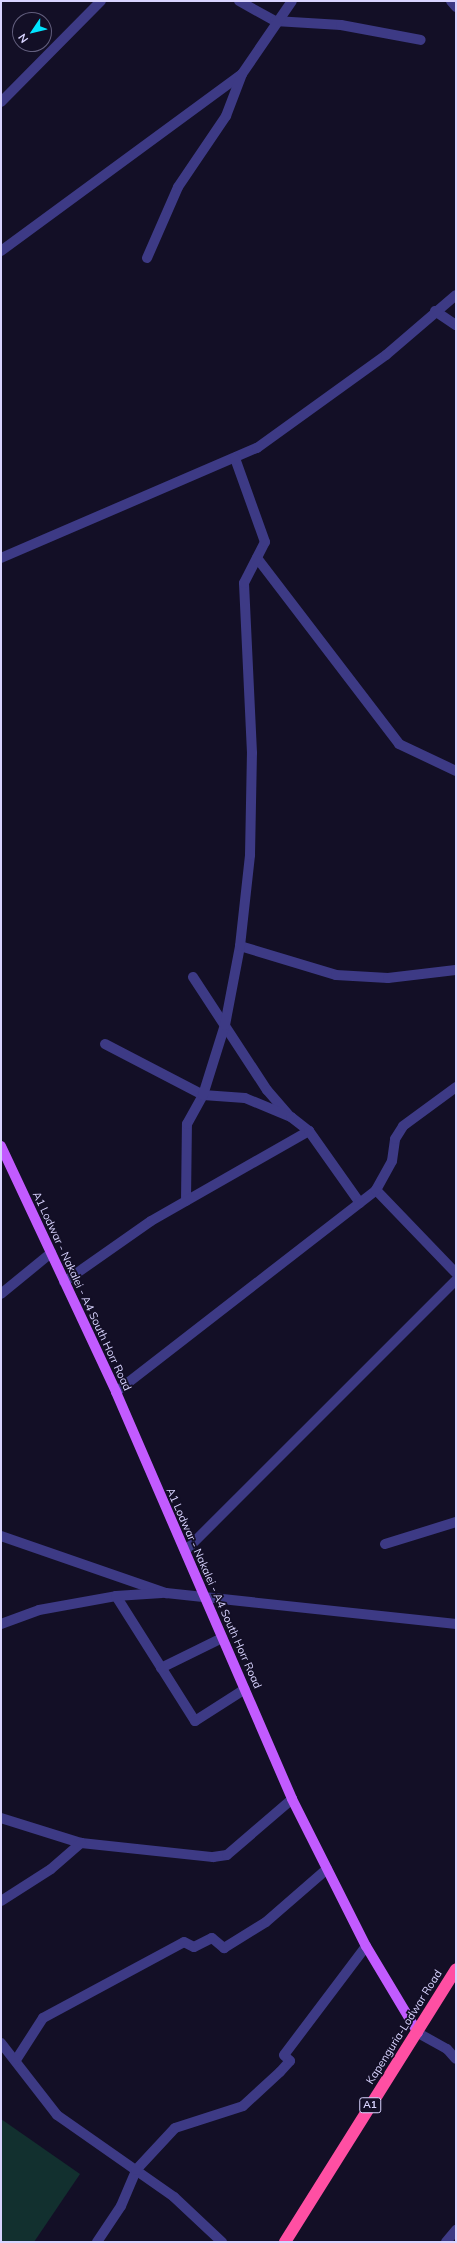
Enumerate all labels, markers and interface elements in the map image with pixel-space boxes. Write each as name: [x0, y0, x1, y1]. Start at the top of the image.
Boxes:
north arrow: [12, 12, 52, 52]
text: N: [15, 31, 31, 46]
street label: A1 Lodwar - Nakalei - A4 South Horr Road: [30, 1189, 134, 1393]
street label: A1 Lodwar - Nakalei - A4 South Horr Road: [164, 1486, 264, 1690]
street label: Kapenguria-Lodwar Road: [363, 1967, 445, 2087]
road number: A1: [359, 2097, 381, 2113]

